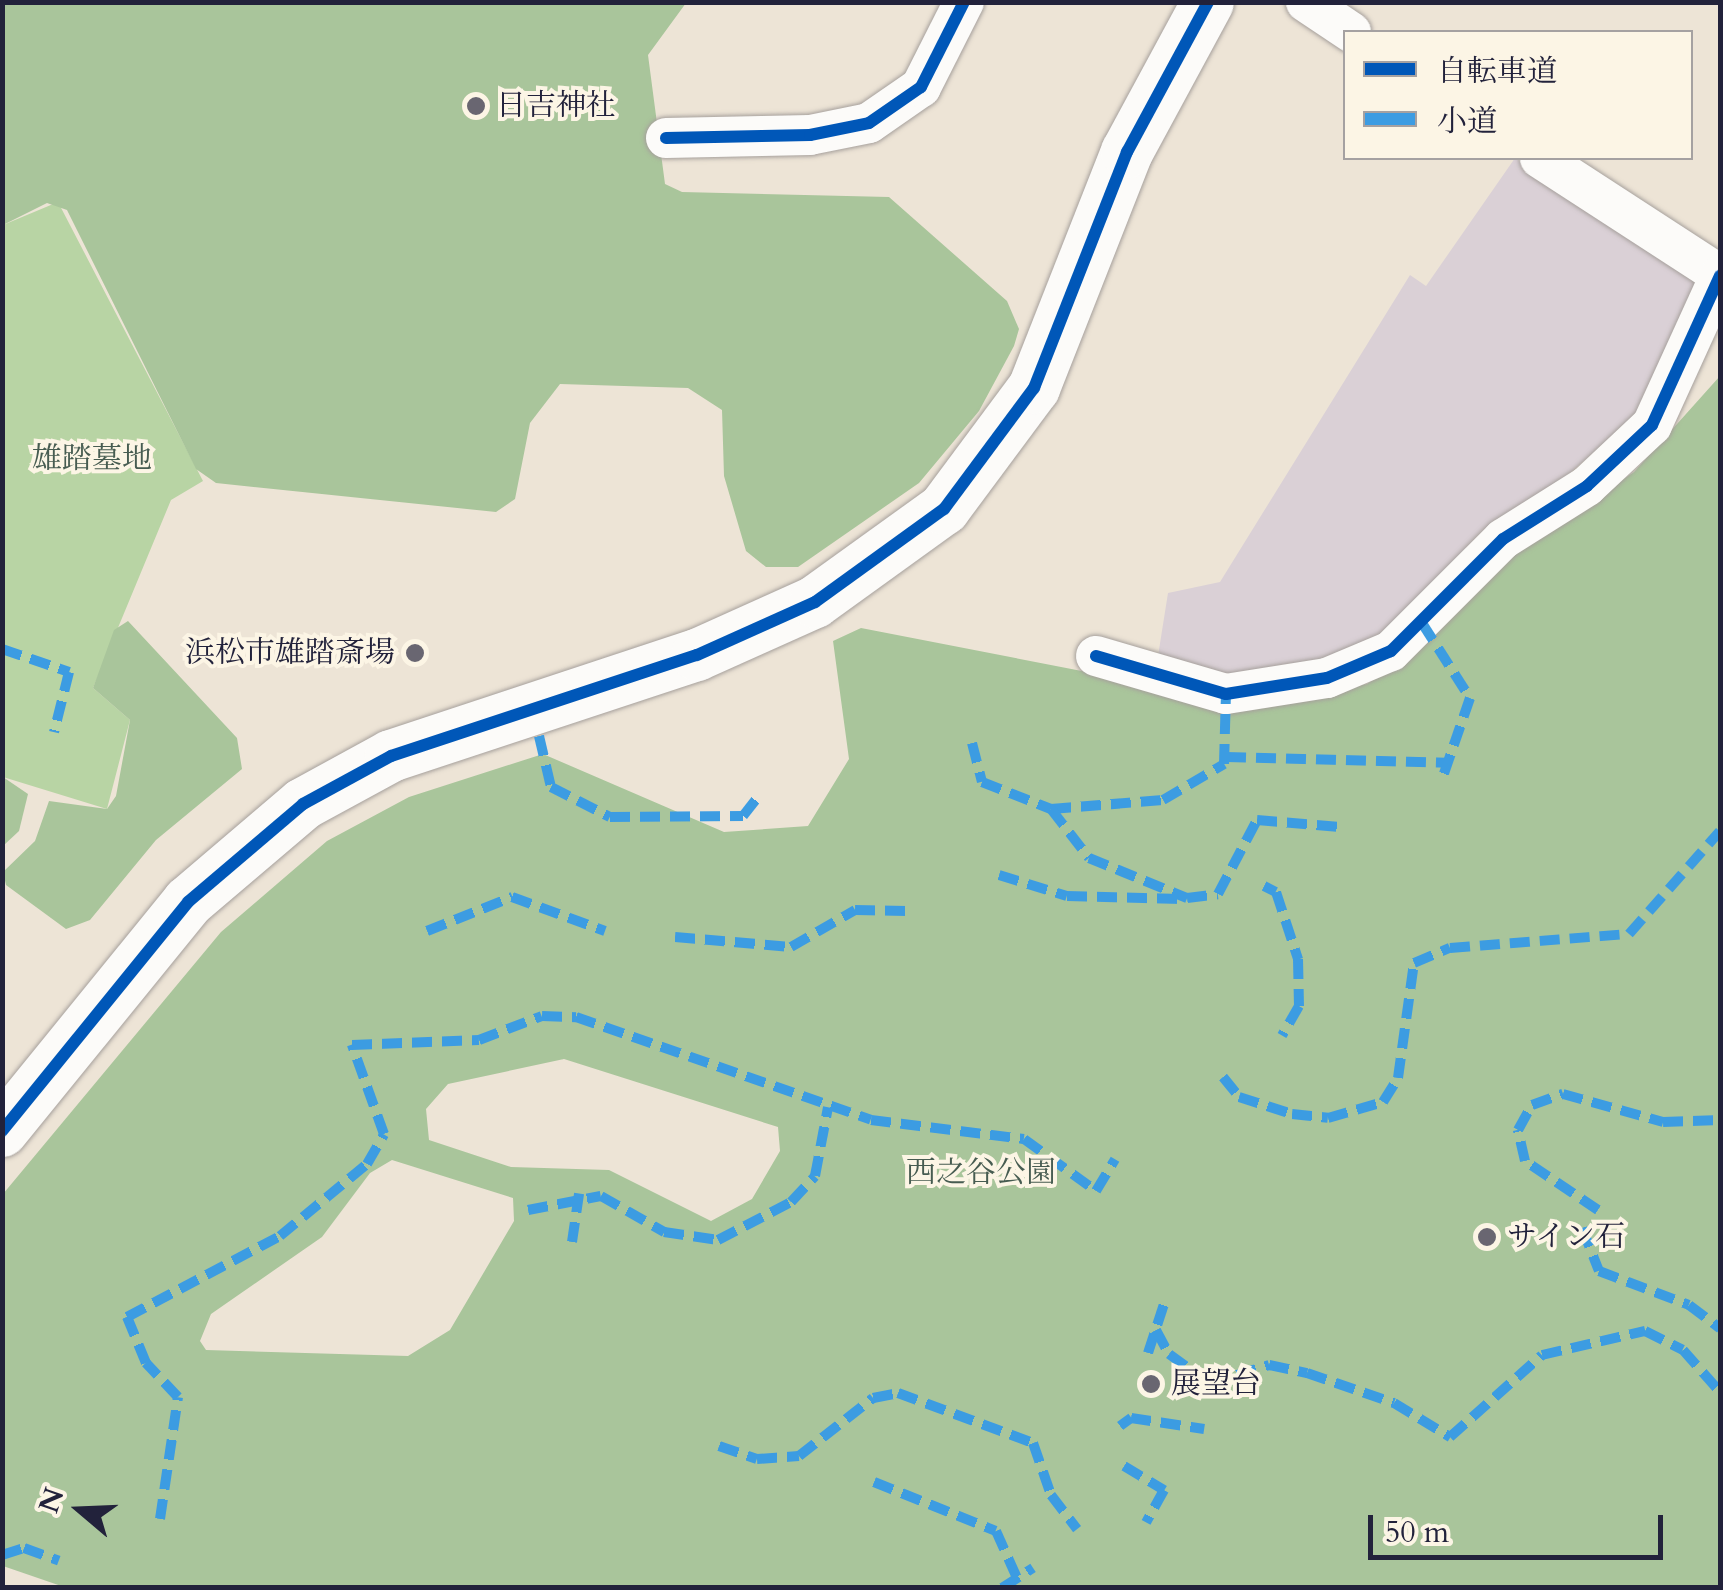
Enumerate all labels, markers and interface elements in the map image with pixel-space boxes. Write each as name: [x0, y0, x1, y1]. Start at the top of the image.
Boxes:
legend: [1343, 30, 1693, 160]
text: 自転車道: [1437, 51, 1557, 92]
place label: 日吉神社: [496, 88, 616, 124]
marker: 日吉神社: [465, 95, 487, 117]
text: 小道: [1437, 101, 1497, 142]
park label: 雄踏墓地: [32, 441, 152, 477]
place label: 浜松市雄踏斎場: [185, 635, 395, 671]
marker: 浜松市雄踏斎場: [404, 642, 426, 664]
park label: 西之谷公園: [906, 1155, 1056, 1191]
place label: サイン石: [1507, 1219, 1627, 1255]
marker: サイン石: [1476, 1226, 1498, 1248]
place label: 展望台: [1171, 1366, 1261, 1402]
marker: 展望台: [1140, 1373, 1162, 1395]
north arrow: [30, 1460, 130, 1560]
text: N: [30, 1483, 74, 1518]
scale bar: [1373, 1495, 1668, 1557]
text: 50 m: [1385, 1512, 1449, 1553]

